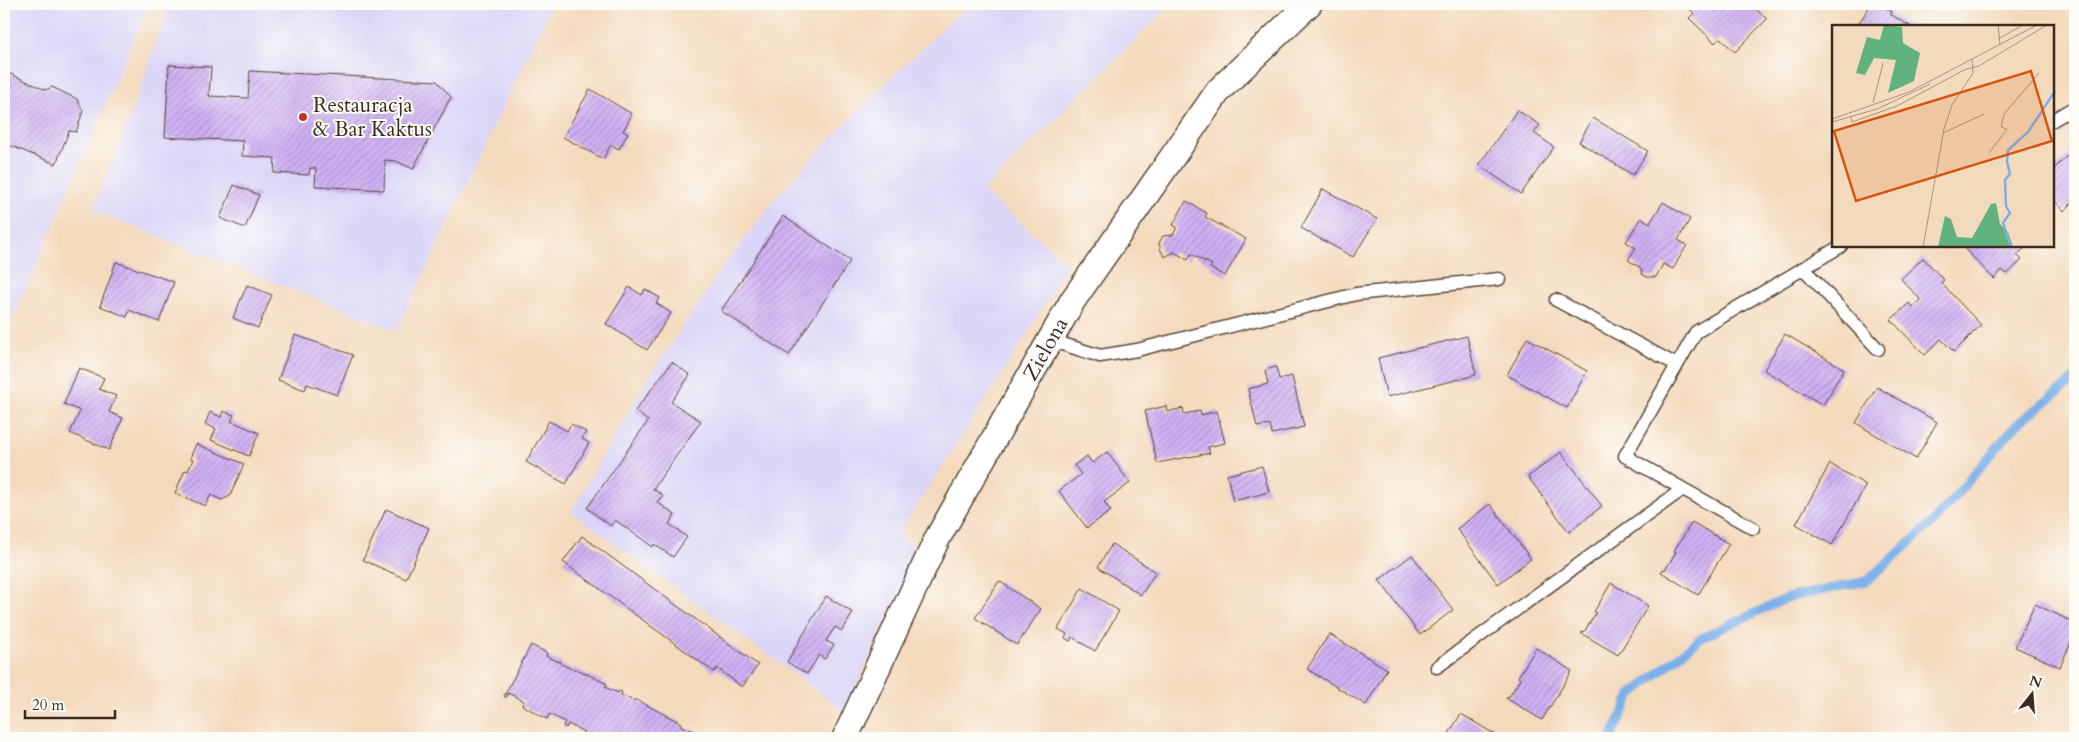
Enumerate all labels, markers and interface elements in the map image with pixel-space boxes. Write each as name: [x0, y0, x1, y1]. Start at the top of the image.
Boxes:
inset map: [1832, 25, 2054, 248]
place label: Restauracja & Bar Kaktus: [313, 91, 432, 144]
marker: Restauracja & Bar Kaktus: [297, 111, 309, 123]
street label: Zielona: [1016, 312, 1075, 386]
north arrow: [2006, 670, 2056, 720]
text: N: [2027, 671, 2044, 693]
scale bar: [25, 687, 115, 719]
text: 20 m: [32, 695, 64, 715]

